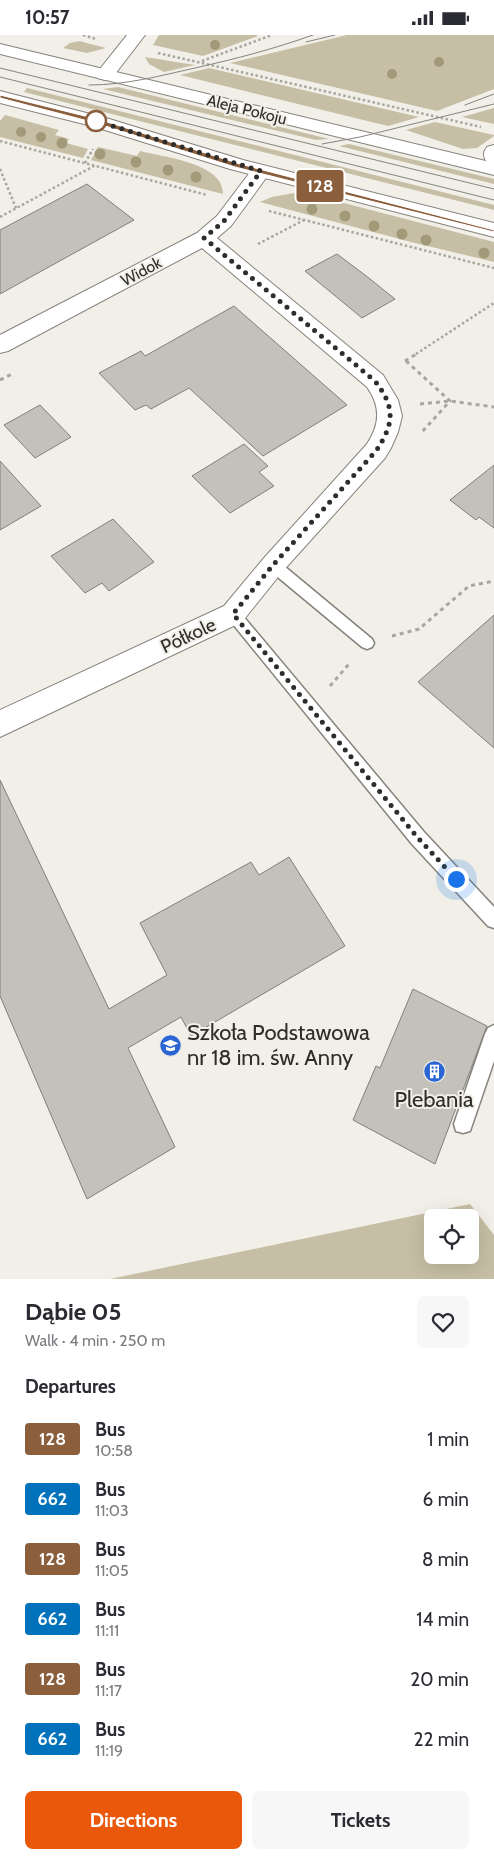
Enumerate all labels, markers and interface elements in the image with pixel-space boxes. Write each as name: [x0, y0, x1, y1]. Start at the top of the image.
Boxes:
text: 10:57: [25, 6, 70, 29]
street label: Aleja Pokoju: [205, 90, 289, 129]
unlabelled marker: [85, 110, 107, 132]
line badge: 128: [291, 170, 349, 202]
text: 128: [306, 175, 334, 197]
street label: Widok: [118, 253, 166, 290]
street label: Półkole: [157, 613, 220, 658]
your location: [444, 867, 469, 892]
place label: Szkoła Podstawowa nr 18 im. św. Anny: [187, 1019, 370, 1071]
school or university icon: Szkoła Podstawowa nr 18 im. św. Anny: [159, 1033, 183, 1057]
building icon: Plebania: [422, 1059, 446, 1083]
place label: Plebania: [394, 1086, 474, 1113]
map controls: [424, 1209, 479, 1264]
button: locate: [424, 1209, 479, 1264]
button: heart: [417, 1296, 469, 1348]
text: Dąbie 05: [25, 1297, 121, 1326]
text: Walk · 4 min · 250 m: [25, 1331, 165, 1350]
text: Departures: [25, 1375, 116, 1398]
text: Bus: [95, 1418, 125, 1441]
text: 128: [39, 1428, 66, 1450]
text: 1 min: [427, 1428, 469, 1451]
text: 10:58: [95, 1441, 133, 1460]
text: Bus: [95, 1478, 125, 1501]
text: 662: [38, 1488, 67, 1510]
text: 6 min: [423, 1488, 469, 1511]
text: 11:03: [95, 1501, 129, 1520]
text: Bus: [95, 1538, 125, 1561]
text: 128: [39, 1548, 66, 1570]
text: 8 min: [422, 1548, 469, 1571]
text: 11:05: [95, 1561, 129, 1580]
text: Bus: [95, 1598, 125, 1621]
text: 662: [38, 1608, 67, 1630]
text: 14 min: [416, 1608, 469, 1631]
text: 11:11: [95, 1621, 119, 1640]
text: Bus: [95, 1658, 125, 1681]
text: 128: [39, 1668, 66, 1690]
text: 20 min: [410, 1668, 469, 1691]
text: 11:17: [95, 1681, 122, 1700]
text: Bus: [95, 1718, 125, 1741]
text: 662: [38, 1728, 67, 1750]
text: 22 min: [414, 1728, 469, 1751]
text: 11:19: [95, 1741, 123, 1760]
button: Directions: [25, 1791, 242, 1849]
button: Tickets: [252, 1791, 469, 1849]

